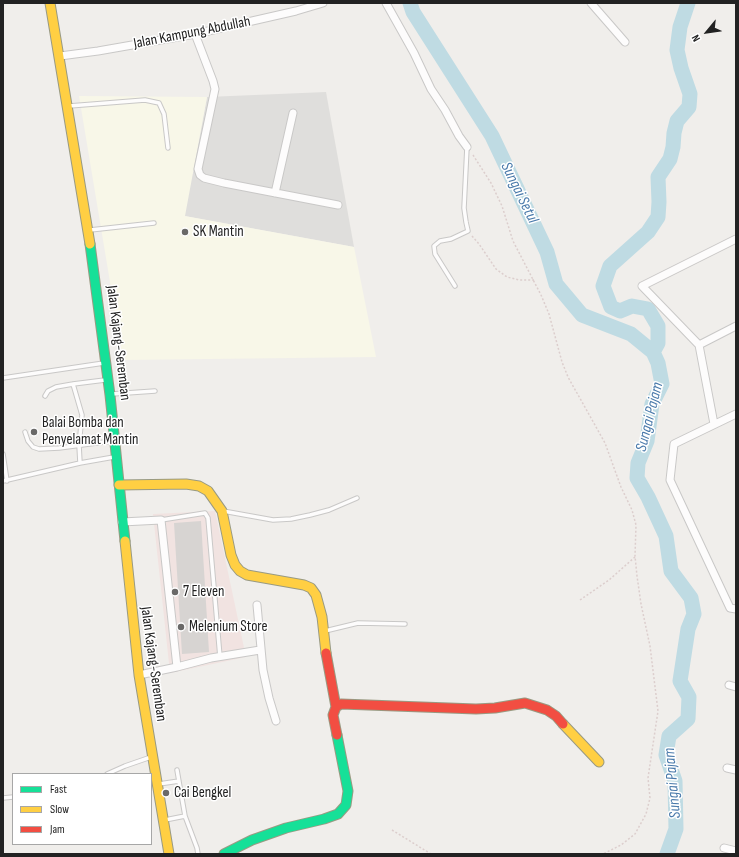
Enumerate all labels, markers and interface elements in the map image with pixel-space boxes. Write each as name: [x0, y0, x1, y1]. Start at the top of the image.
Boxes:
north arrow: [687, 12, 727, 52]
street label: Jalan Kampung Abdullah: [132, 13, 252, 53]
text: N: [689, 32, 703, 44]
water label: Sungai Setul: [496, 159, 542, 227]
place label: SK Mantin: [193, 223, 244, 241]
marker: SK Mantin: [180, 227, 190, 237]
street label: Jalan Kajang-Seremban: [102, 284, 134, 402]
water label: Sungai Pajam: [632, 380, 668, 454]
place label: Balai Bomba dan Penyelamat Mantin: [42, 414, 138, 449]
marker: Balai Bomba dan Penyelamat Mantin: [29, 427, 39, 437]
place label: 7 Eleven: [183, 583, 224, 601]
marker: 7 Eleven: [170, 587, 180, 597]
street label: Jalan Kajang-Seremban: [136, 605, 170, 723]
place label: Melenium Store: [189, 618, 267, 636]
marker: Melenium Store: [176, 622, 186, 632]
water label: Sungai Pajam: [660, 747, 686, 819]
legend: [12, 773, 152, 845]
text: Fast: [50, 782, 67, 797]
place label: Cai Bengkel: [174, 784, 231, 802]
marker: Cai Bengkel: [161, 788, 171, 798]
text: Slow: [50, 802, 69, 817]
text: Jam: [50, 822, 65, 837]

